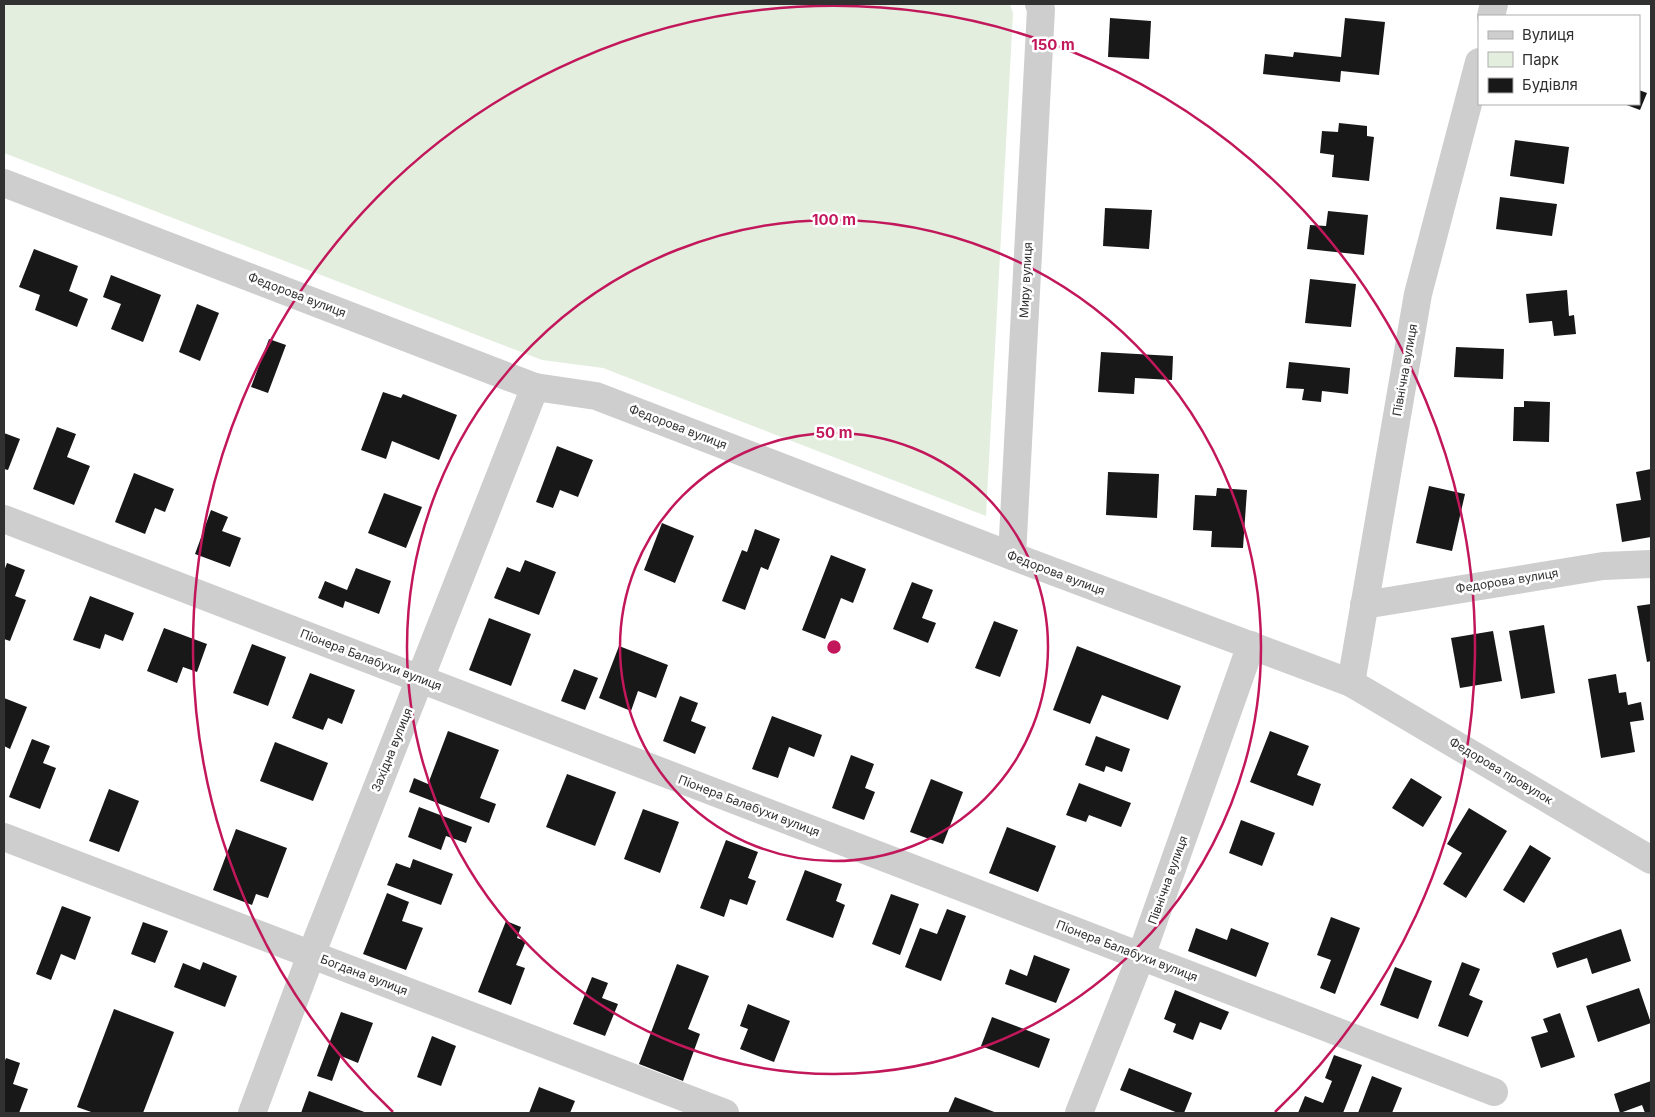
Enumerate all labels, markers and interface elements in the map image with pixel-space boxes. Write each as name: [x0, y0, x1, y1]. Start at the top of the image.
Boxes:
legend: [1478, 15, 1640, 105]
text: Вулиця: [1522, 25, 1574, 44]
text: 150 m: [1031, 35, 1075, 54]
text: Парк: [1522, 50, 1559, 69]
text: Будівля: [1522, 75, 1578, 94]
text: 100 m: [812, 210, 856, 229]
street label: Миру вулиця: [1016, 242, 1035, 318]
street label: Федорова вулиця: [246, 269, 348, 320]
street label: Північна вулиця: [1389, 323, 1420, 417]
street label: Федорова вулиця: [627, 401, 729, 452]
text: 50 m: [816, 423, 852, 442]
street label: Федорова вулиця: [1005, 547, 1107, 598]
street label: Федорова вулиця: [1454, 565, 1559, 596]
street label: Піонера Балабухи вулиця: [298, 626, 444, 694]
centre of rings: [825, 638, 843, 656]
street label: Західна вулиця: [368, 706, 415, 794]
street label: Федорова провулок: [1447, 734, 1556, 808]
street label: Піонера Балабухи вулиця: [676, 772, 822, 840]
street label: Північна вулиця: [1144, 833, 1191, 926]
street label: Піонера Балабухи вулиця: [1054, 917, 1200, 985]
street label: Богдана вулиця: [318, 951, 410, 998]

